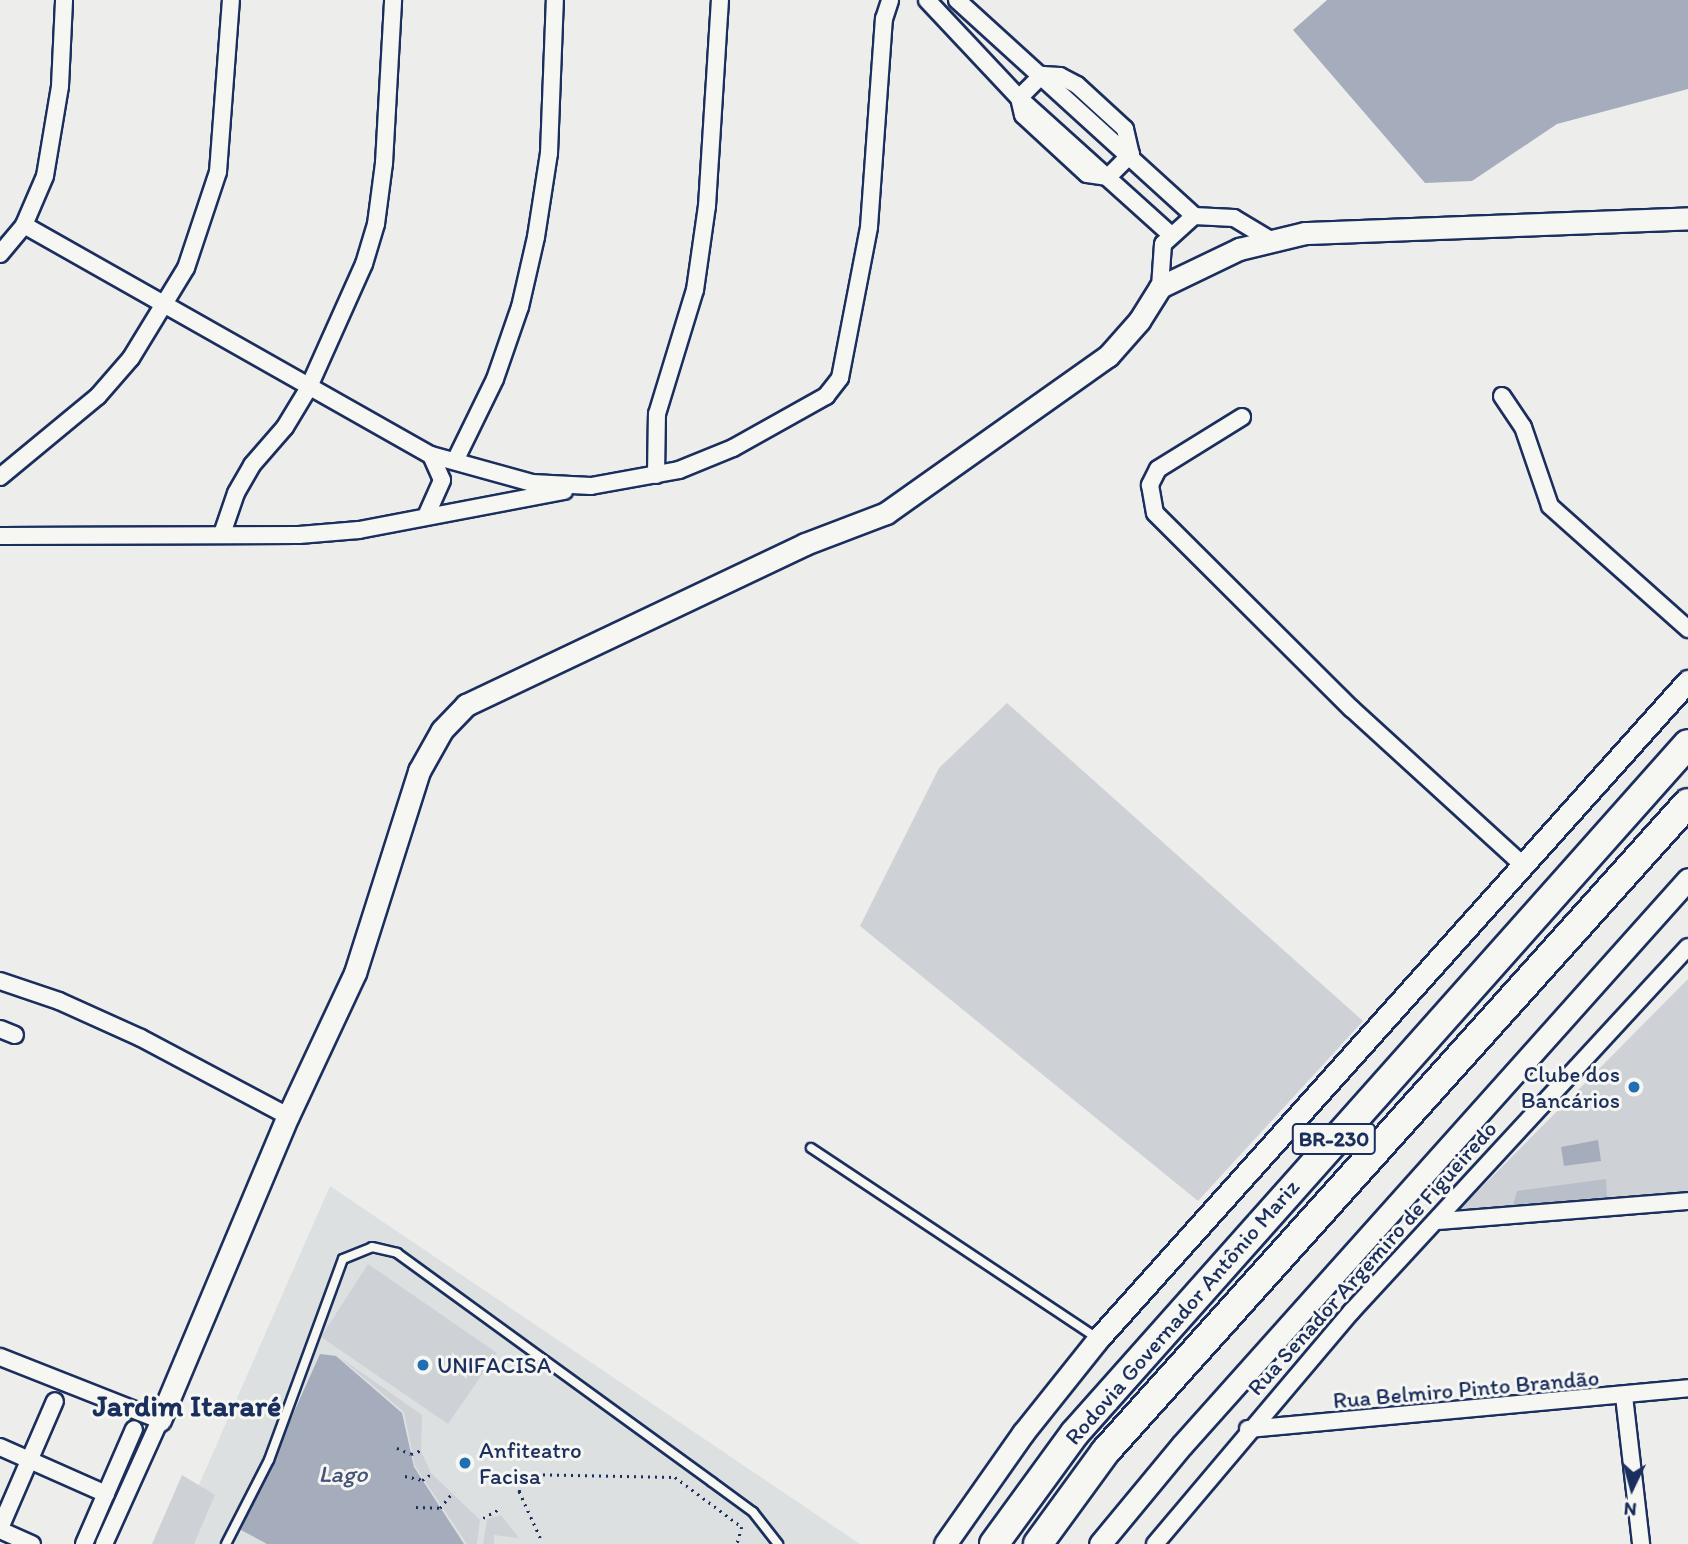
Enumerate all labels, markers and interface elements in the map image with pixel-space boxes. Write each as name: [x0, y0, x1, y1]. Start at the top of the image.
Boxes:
place label: Clube dos Bancários: [1521, 1060, 1620, 1114]
marker: Clube dos Bancários: [1626, 1079, 1642, 1095]
street label: Rua Senador Argemiro de Figueiredo: [1242, 1115, 1502, 1401]
road number: BR-230: [1290, 1122, 1378, 1156]
street label: Rodovia Governador Antônio Mariz: [1059, 1173, 1305, 1451]
place label: UNIFACISA: [437, 1351, 551, 1379]
marker: UNIFACISA: [415, 1357, 431, 1373]
street label: Rua Belmiro Pinto Brandão: [1331, 1364, 1601, 1414]
district label: Jardim Itararé: [93, 1388, 281, 1424]
place label: Anfiteatro Facisa: [479, 1436, 582, 1490]
north arrow: [1597, 1453, 1667, 1523]
marker: Anfiteatro Facisa: [457, 1455, 473, 1471]
water label: Lago: [318, 1460, 368, 1488]
text: N: [1623, 1497, 1638, 1521]

